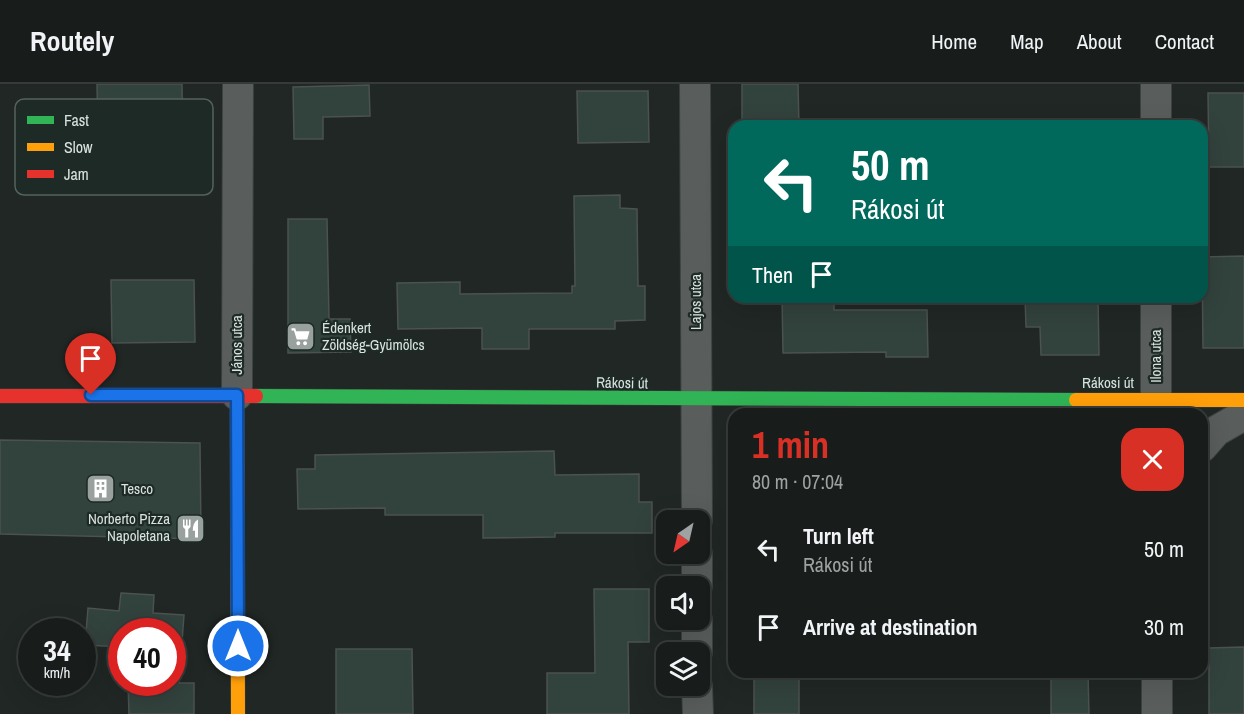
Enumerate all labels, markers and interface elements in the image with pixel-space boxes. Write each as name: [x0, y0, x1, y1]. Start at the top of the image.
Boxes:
text: Routely: [30, 22, 114, 60]
text: Home: [931, 27, 977, 56]
text: Map: [1010, 27, 1044, 56]
text: About: [1077, 27, 1122, 56]
text: Contact: [1155, 27, 1214, 56]
legend: [15, 99, 213, 195]
text: Fast: [64, 109, 89, 131]
text: Slow: [64, 136, 93, 158]
text: 50 m: [851, 137, 930, 193]
icon: left: [752, 144, 830, 222]
text: Jam: [64, 163, 89, 185]
text: Rákosi út: [851, 191, 945, 227]
icon: arrive: [805, 258, 838, 291]
text: Then: [752, 260, 793, 290]
street label: Lajos utca: [685, 274, 706, 330]
street label: János utca: [226, 315, 247, 375]
place label: Édenkert Zöldség-Gyümölcs: [322, 317, 425, 355]
supermarket icon: Édenkert Zöldség-Gyümölcs: [285, 321, 317, 353]
street label: Ilona utca: [1145, 329, 1166, 383]
pin: [65, 333, 116, 395]
icon: arrive: [74, 342, 107, 375]
street label: Rákosi út: [596, 372, 649, 393]
street label: Rákosi út: [1082, 372, 1135, 393]
text: 1 min: [752, 421, 829, 469]
button: close: [1121, 428, 1184, 491]
text: 80 m · 07:04: [752, 468, 843, 495]
building icon: Tesco: [84, 473, 116, 505]
place label: Tesco: [121, 478, 153, 499]
place label: Norberto Pizza Napoletana: [88, 508, 170, 546]
north arrow: [656, 510, 710, 564]
map controls: [656, 510, 710, 696]
restaurant icon: Norberto Pizza Napoletana: [175, 512, 207, 544]
text: Turn left: [803, 521, 874, 551]
icon: left: [752, 533, 785, 566]
text: 50 m: [1144, 534, 1184, 564]
text: Rákosi út: [803, 551, 872, 578]
button: sound: [656, 576, 710, 630]
icon: arrive: [752, 611, 785, 644]
text: Arrive at destination: [803, 612, 977, 642]
text: 30 m: [1144, 612, 1184, 642]
position arrow: [206, 614, 270, 678]
speed limit sign: 40: [108, 618, 186, 696]
text: 34: [43, 630, 71, 670]
button: layers: [656, 642, 710, 696]
text: km/h: [44, 662, 70, 683]

